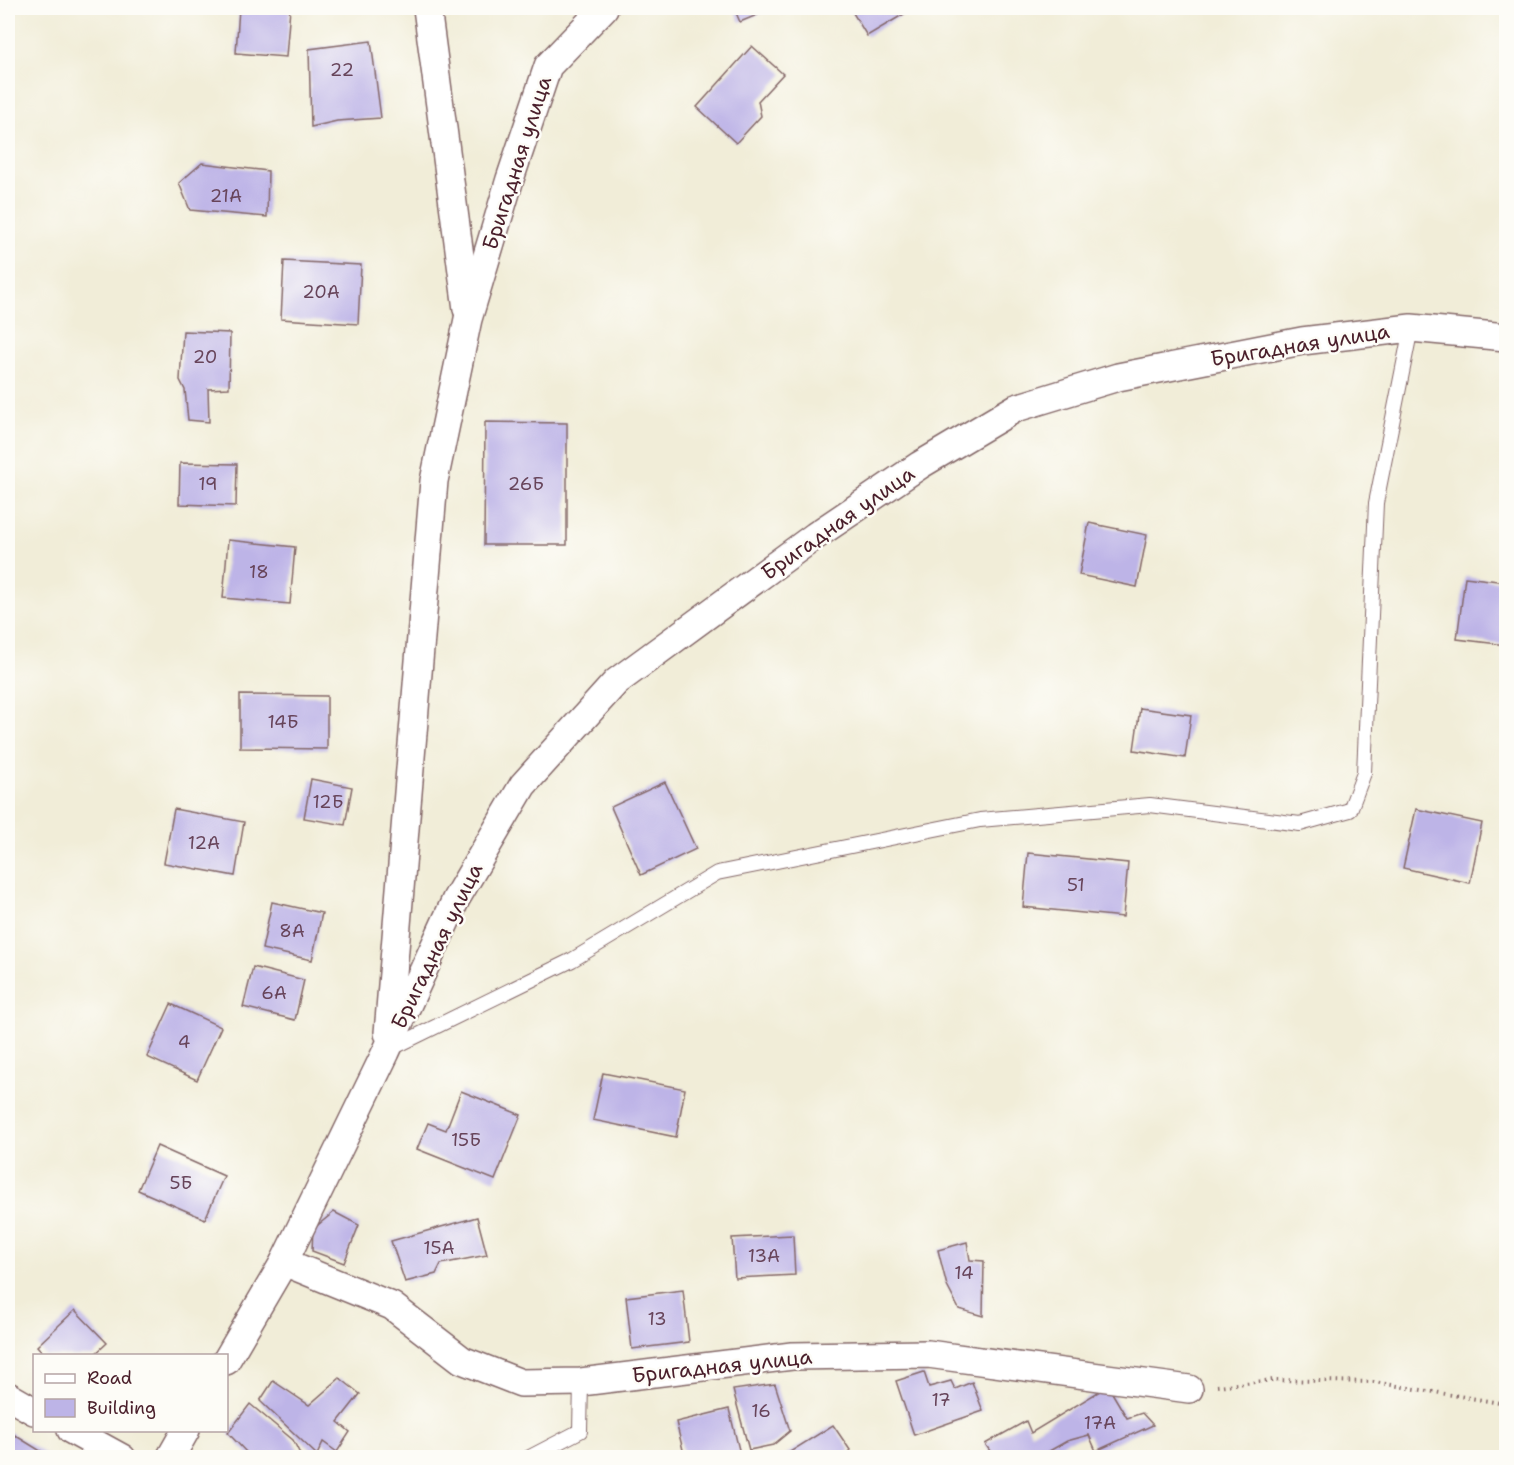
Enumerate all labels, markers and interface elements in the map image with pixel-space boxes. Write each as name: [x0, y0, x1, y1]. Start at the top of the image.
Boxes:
house number: 22: [330, 58, 354, 82]
street label: Бригадная улица: [476, 73, 558, 253]
house number: 21А: [210, 184, 242, 208]
house number: 20А: [302, 280, 340, 304]
street label: Бригадная улица: [1208, 317, 1392, 373]
house number: 20: [193, 345, 217, 369]
street label: Бригадная улица: [756, 460, 920, 586]
house number: 19: [198, 472, 218, 496]
house number: 26Б: [508, 472, 544, 496]
house number: 18: [249, 560, 269, 584]
house number: 14Б: [267, 710, 299, 734]
house number: 12Б: [312, 790, 344, 814]
house number: 12А: [188, 831, 220, 855]
street label: Бригадная улица: [385, 858, 489, 1034]
house number: 51: [1067, 873, 1085, 897]
house number: 8А: [279, 919, 305, 943]
house number: 6А: [261, 981, 287, 1005]
house number: 4: [178, 1030, 190, 1054]
house number: 15Б: [451, 1128, 481, 1152]
house number: 5Б: [170, 1171, 192, 1195]
house number: 15А: [423, 1236, 455, 1260]
house number: 13А: [748, 1244, 780, 1268]
house number: 14: [954, 1261, 974, 1285]
house number: 13: [647, 1307, 667, 1331]
street label: Бригадная улица: [630, 1343, 814, 1389]
legend: [33, 1354, 228, 1432]
text: Road: [87, 1366, 132, 1390]
house number: 17: [931, 1388, 951, 1412]
text: Building: [87, 1396, 156, 1420]
house number: 16: [751, 1399, 771, 1423]
house number: 17А: [1084, 1411, 1116, 1435]

